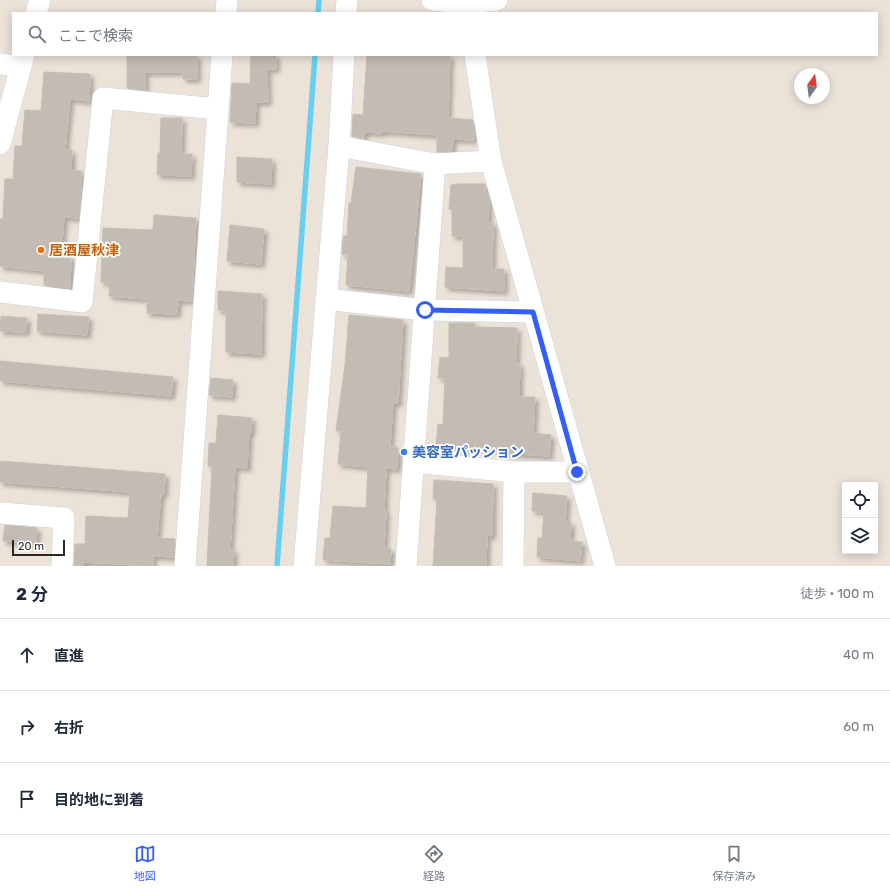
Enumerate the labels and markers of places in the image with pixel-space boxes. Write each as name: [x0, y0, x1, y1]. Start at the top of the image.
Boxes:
place label: 居酒屋秋津: [49, 242, 119, 259]
marker: 居酒屋秋津: [36, 245, 46, 255]
place label: 美容室パッション: [412, 444, 524, 461]
marker: 美容室パッション: [399, 447, 409, 457]

